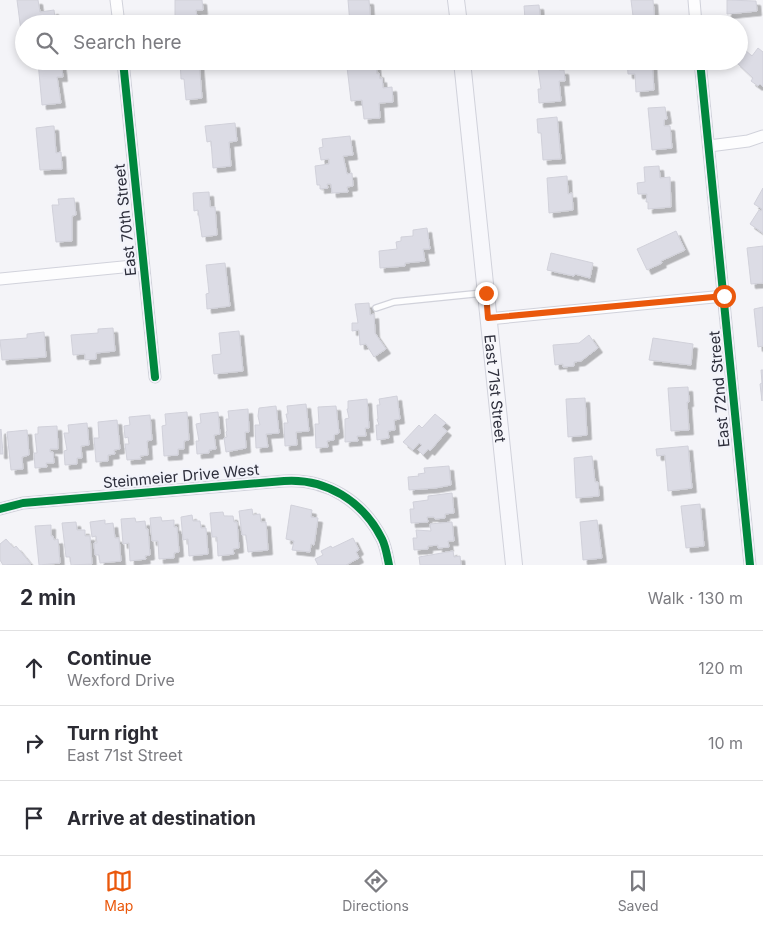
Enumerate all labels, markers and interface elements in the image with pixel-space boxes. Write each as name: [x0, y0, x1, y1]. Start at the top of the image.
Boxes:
search box: [15, 15, 748, 70]
icon: search: [33, 29, 61, 57]
text: Search here: [73, 31, 182, 54]
street label: East 70th Street: [110, 163, 140, 277]
route end: [475, 282, 498, 305]
route start: [713, 285, 736, 308]
street label: East 72nd Street: [704, 330, 734, 448]
street label: East 71st Street: [481, 333, 511, 443]
street label: Steinmeier Drive West: [102, 460, 260, 492]
text: 2 min: [20, 585, 76, 610]
text: Walk · 130 m: [648, 588, 743, 608]
text: Continue: [67, 647, 152, 670]
icon: ahead: [20, 654, 48, 682]
text: 120 m: [698, 658, 743, 678]
text: Wexford Drive: [67, 670, 175, 690]
text: Turn right: [67, 722, 158, 745]
icon: right: [20, 729, 48, 757]
text: 10 m: [708, 733, 743, 753]
text: East 71st Street: [67, 745, 183, 765]
icon: arrive: [20, 804, 48, 832]
text: Arrive at destination: [67, 807, 256, 830]
tab: Map: [104, 867, 133, 914]
tab: Directions: [342, 867, 409, 914]
tab: Saved: [618, 867, 659, 914]

